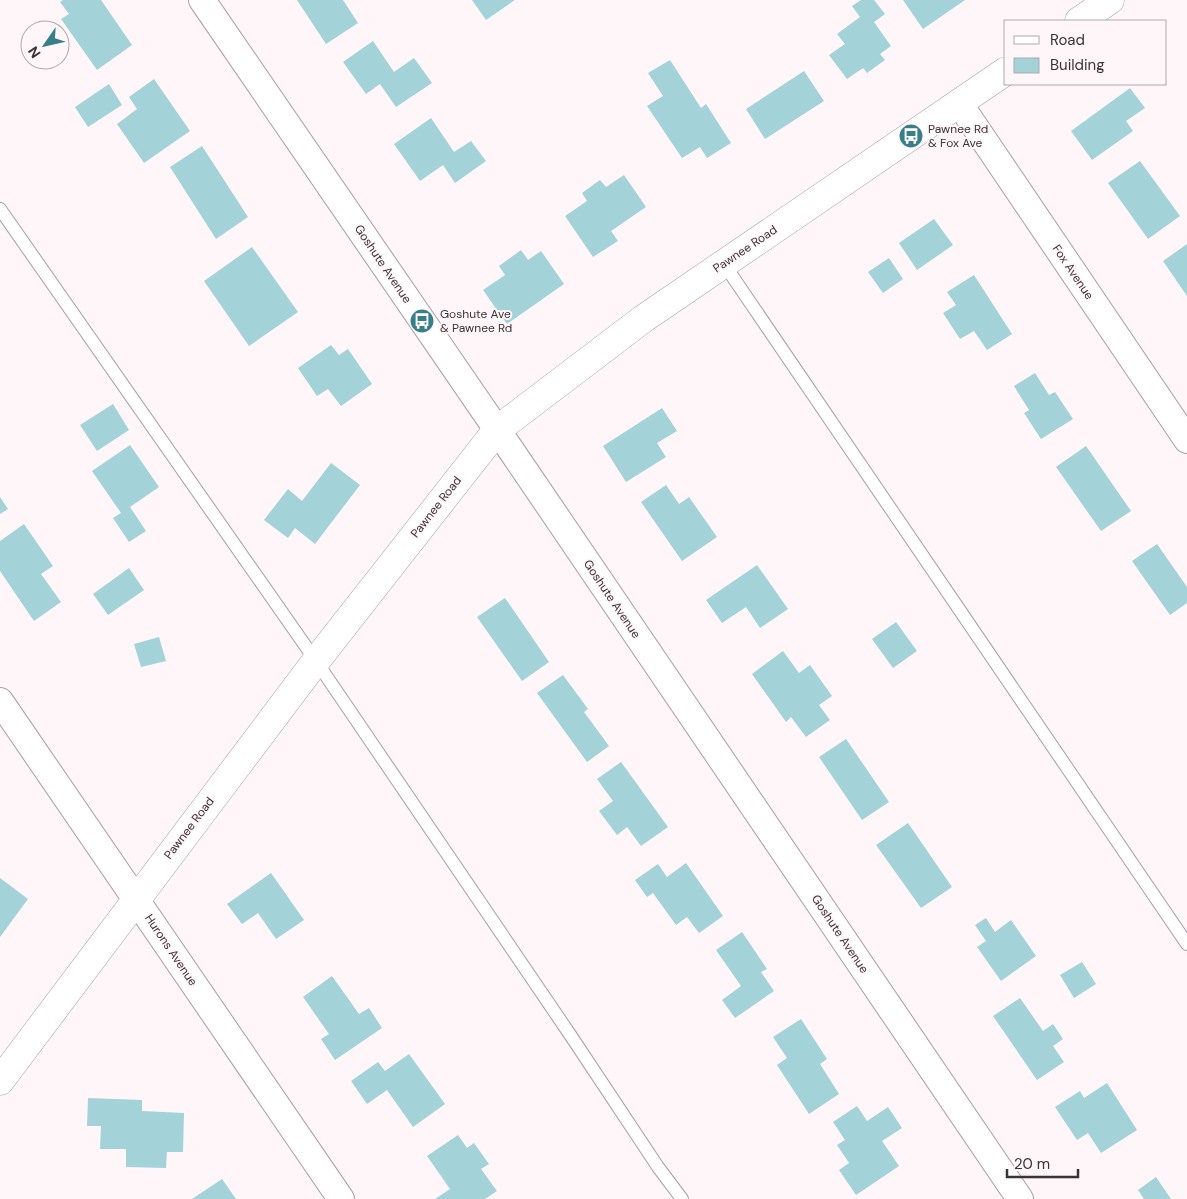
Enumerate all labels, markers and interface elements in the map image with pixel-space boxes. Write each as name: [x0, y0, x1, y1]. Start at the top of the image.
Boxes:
north arrow: [20, 20, 70, 70]
legend: [1004, 20, 1167, 85]
text: Road: [1050, 30, 1085, 50]
text: N: [24, 43, 45, 62]
text: Building: [1050, 55, 1105, 75]
place label: Pawnee Rd & Fox Ave: [928, 121, 988, 151]
bus stop icon: Pawnee Rd & Fox Ave: [898, 123, 924, 149]
street label: Goshute Avenue: [351, 222, 415, 306]
street label: Pawnee Road: [710, 222, 780, 276]
street label: Fox Avenue: [1049, 241, 1097, 303]
place label: Goshute Ave & Pawnee Rd: [440, 306, 512, 336]
bus stop icon: Goshute Ave & Pawnee Rd: [409, 308, 435, 334]
street label: Pawnee Road: [407, 473, 465, 541]
street label: Goshute Avenue: [580, 557, 644, 641]
street label: Pawnee Road: [160, 794, 218, 862]
street label: Goshute Avenue: [808, 892, 872, 976]
street label: Hurons Avenue: [141, 911, 201, 989]
scale bar: [1007, 1146, 1078, 1178]
text: 20 m: [1014, 1154, 1050, 1174]

